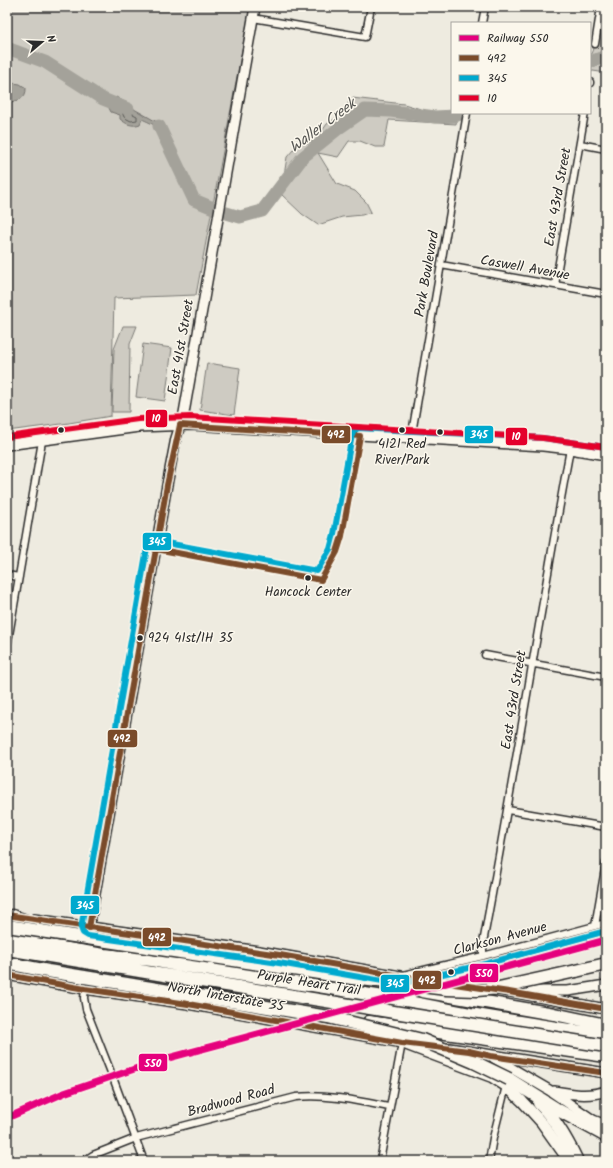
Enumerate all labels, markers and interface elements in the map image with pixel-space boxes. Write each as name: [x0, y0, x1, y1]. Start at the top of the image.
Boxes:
north arrow: [22, 22, 62, 62]
legend: [451, 22, 591, 114]
text: Railway 550: [487, 29, 548, 48]
text: N: [41, 33, 60, 45]
text: 492: [487, 49, 506, 68]
text: 345: [487, 69, 508, 88]
text: 10: [487, 89, 497, 108]
water label: Waller Creek: [284, 92, 363, 159]
street label: East 43rd Street: [538, 145, 578, 248]
street label: Park Boulevard: [409, 228, 446, 319]
street label: Caswell Avenue: [479, 249, 572, 287]
street label: East 41st Street: [162, 297, 200, 396]
line badge: 10: [145, 409, 168, 428]
text: 10: [152, 410, 161, 428]
unlabelled marker: [56, 425, 66, 435]
line badge: 492: [321, 425, 351, 444]
marker: 4121 Red River/Park: [397, 425, 407, 435]
line badge: 345: [464, 425, 494, 444]
text: 492: [327, 426, 345, 444]
text: 345: [469, 426, 489, 444]
unlabelled marker: [435, 427, 445, 437]
line badge: 10: [505, 427, 528, 446]
text: 10: [512, 428, 521, 446]
place label: 4121 Red River/Park: [375, 434, 430, 471]
line badge: 345: [142, 532, 172, 551]
text: 345: [147, 533, 167, 551]
marker: Hancock Center: [303, 573, 313, 583]
place label: Hancock Center: [265, 582, 352, 603]
place label: 924 41st/IH 35: [148, 628, 234, 649]
marker: 924 41st/IH 35: [135, 633, 145, 643]
street label: East 43rd Street: [495, 648, 533, 751]
line badge: 492: [107, 729, 138, 748]
text: 492: [113, 730, 131, 748]
line badge: 345: [70, 895, 100, 915]
text: 345: [75, 897, 95, 915]
street label: Clarkson Avenue: [451, 916, 550, 962]
line badge: 492: [142, 927, 172, 947]
text: 492: [148, 929, 166, 947]
line badge: 550: [469, 963, 499, 983]
street label: Purple Heart Trail: [256, 964, 363, 1002]
text: 550: [475, 965, 493, 983]
unlabelled marker: [446, 967, 456, 977]
line badge: 492: [412, 970, 442, 990]
text: 492: [418, 972, 436, 990]
line badge: 345: [380, 974, 410, 993]
text: 345: [385, 975, 405, 993]
street label: North Interstate 35: [166, 976, 287, 1018]
line badge: 550: [138, 1053, 168, 1072]
text: 550: [144, 1055, 162, 1073]
street label: Bradwood Road: [185, 1078, 278, 1123]

